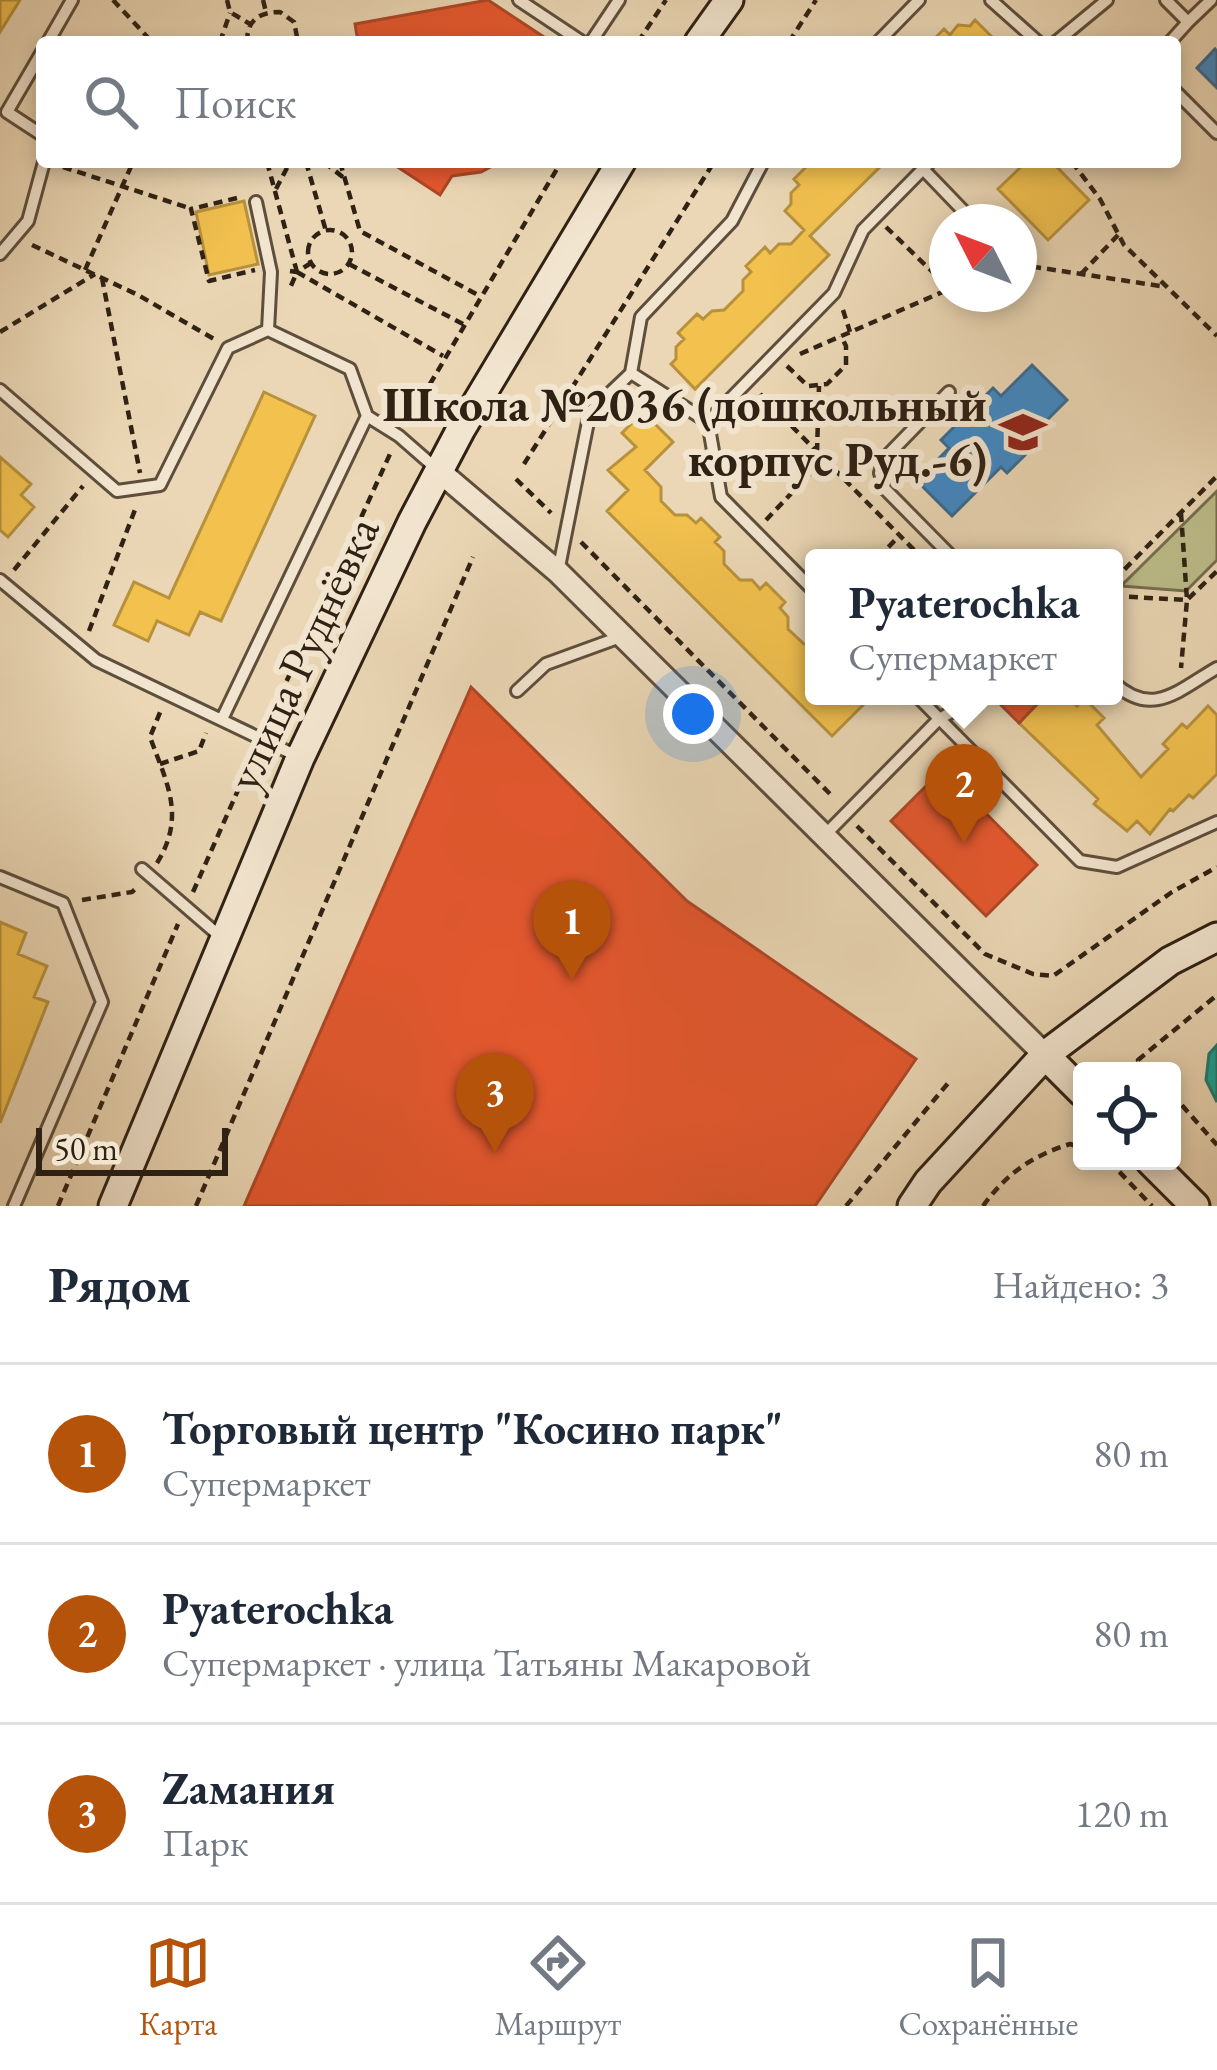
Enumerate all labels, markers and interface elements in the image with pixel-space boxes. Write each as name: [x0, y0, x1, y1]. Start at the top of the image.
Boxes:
search box: [36, 36, 1181, 168]
icon: search: [78, 69, 144, 135]
text: Поиск: [174, 73, 296, 131]
north arrow: [929, 204, 1037, 312]
place label: Школа №2036 (дошкольный корпус Руд.-6): [383, 373, 987, 490]
school or university icon: Школа №2036 (дошкольный корпус Руд.-6): [998, 407, 1048, 457]
street label: улица Руднёвка: [212, 505, 393, 800]
popup: [805, 549, 1123, 705]
text: Pyaterochka: [848, 573, 1080, 631]
text: Супермаркет: [848, 631, 1057, 682]
your location: [663, 684, 723, 744]
pin: 2: [925, 744, 1003, 843]
pin: 1: [533, 881, 611, 980]
pin: 3: [456, 1053, 534, 1152]
map controls: [1073, 1062, 1181, 1170]
button: locate: [1073, 1062, 1181, 1170]
scale bar: [36, 1122, 228, 1175]
text: 50 m: [54, 1127, 118, 1170]
text: Рядом: [48, 1251, 191, 1317]
text: Найдено: 3: [992, 1259, 1169, 1310]
text: Торговый центр "Косино парк": [162, 1399, 783, 1457]
text: 1: [77, 1428, 97, 1479]
text: 80 m: [1093, 1428, 1169, 1479]
text: Супермаркет: [162, 1457, 371, 1508]
text: Pyaterochka: [162, 1579, 394, 1637]
text: 2: [77, 1608, 97, 1659]
text: 80 m: [1093, 1608, 1169, 1659]
text: Супермаркет · улица Татьяны Макаровой: [162, 1637, 811, 1688]
text: Zамания: [162, 1759, 335, 1817]
text: 3: [77, 1788, 97, 1839]
text: 120 m: [1075, 1788, 1169, 1839]
text: Парк: [162, 1817, 249, 1868]
tab: Карта: [139, 1930, 217, 2045]
tab: Маршрут: [495, 1930, 621, 2045]
tab: Сохранённые: [898, 1930, 1078, 2045]

